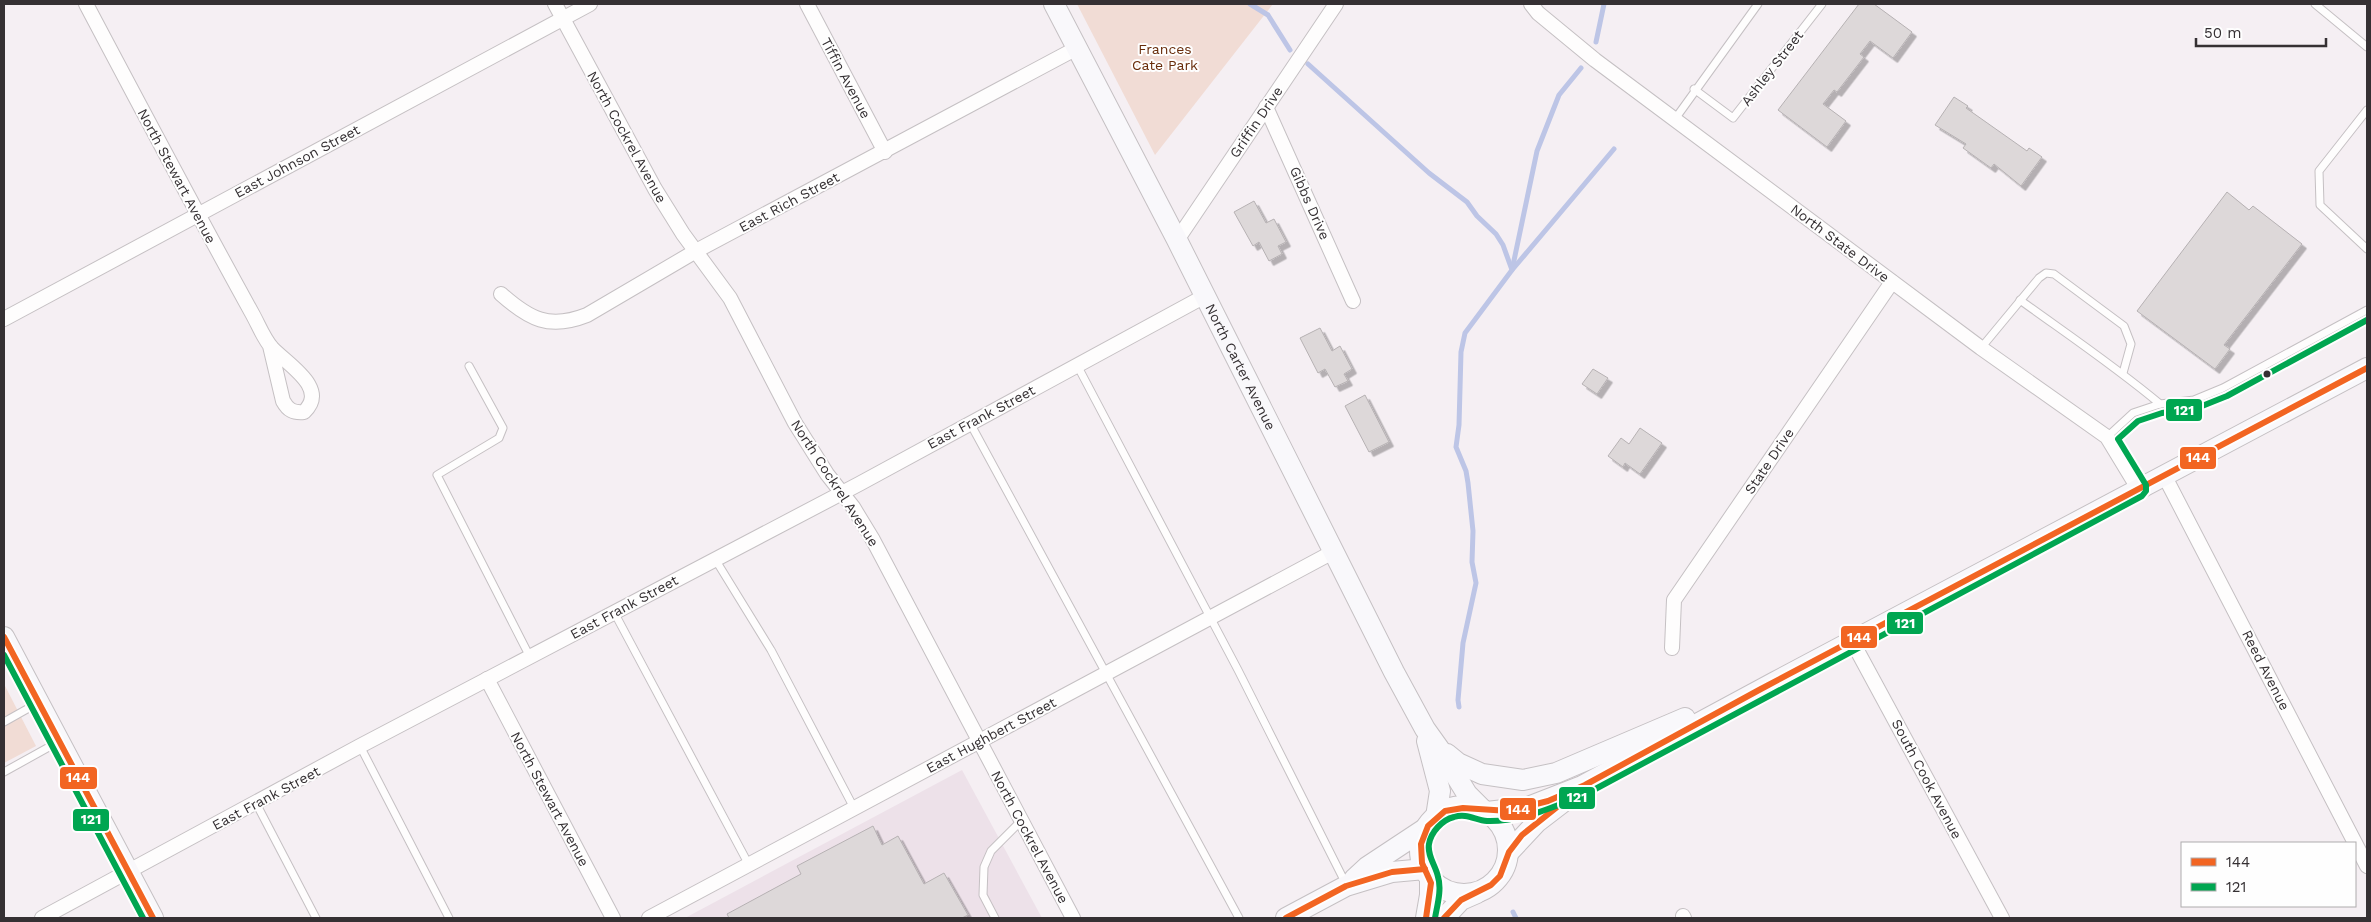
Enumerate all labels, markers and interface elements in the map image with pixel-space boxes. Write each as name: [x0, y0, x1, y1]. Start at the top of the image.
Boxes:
scale bar: [2196, 15, 2326, 47]
text: 50 m: [2204, 24, 2241, 42]
street label: Ashley Street: [1738, 27, 1806, 109]
street label: Tiffin Avenue: [818, 35, 874, 121]
park label: Frances Cate Park: [1132, 41, 1198, 73]
street label: North Cockrel Avenue: [584, 68, 670, 206]
street label: Griffin Drive: [1226, 83, 1286, 161]
street label: North Stewart Avenue: [135, 106, 219, 246]
street label: East Johnson Street: [232, 121, 362, 201]
street label: Gibbs Drive: [1287, 164, 1333, 242]
street label: East Rich Street: [736, 169, 842, 235]
street label: North State Drive: [1788, 201, 1892, 285]
street label: North Carter Avenue: [1202, 301, 1279, 433]
unlabelled marker: [2262, 369, 2272, 379]
street label: East Frank Street: [924, 382, 1038, 452]
line badge: 121: [2165, 398, 2203, 422]
text: 121: [2174, 402, 2194, 418]
street label: North Cockrel Avenue: [788, 417, 882, 549]
street label: State Drive: [1741, 425, 1797, 497]
line badge: 144: [2179, 446, 2217, 470]
text: 144: [2186, 449, 2210, 465]
street label: East Frank Street: [567, 572, 681, 642]
line badge: 121: [1886, 611, 1924, 635]
text: 121: [1895, 615, 1915, 631]
line badge: 144: [1840, 625, 1878, 649]
street label: Reed Avenue: [2239, 627, 2293, 713]
text: 144: [1847, 629, 1871, 645]
street label: East Hughbert Street: [923, 694, 1059, 776]
street label: South Cook Avenue: [1889, 716, 1965, 842]
street label: North Stewart Avenue: [508, 729, 592, 869]
street label: East Frank Street: [209, 763, 323, 833]
line badge: 144: [59, 766, 98, 790]
street label: North Cockrel Avenue: [988, 768, 1072, 906]
text: 144: [66, 769, 90, 785]
line badge: 121: [1558, 786, 1596, 810]
text: 121: [1567, 789, 1587, 805]
line badge: 144: [1499, 797, 1537, 821]
text: 144: [1506, 801, 1530, 817]
line badge: 121: [72, 808, 110, 832]
text: 121: [81, 811, 101, 827]
legend: [2181, 842, 2356, 907]
text: 144: [2226, 853, 2250, 871]
text: 121: [2226, 878, 2246, 896]

